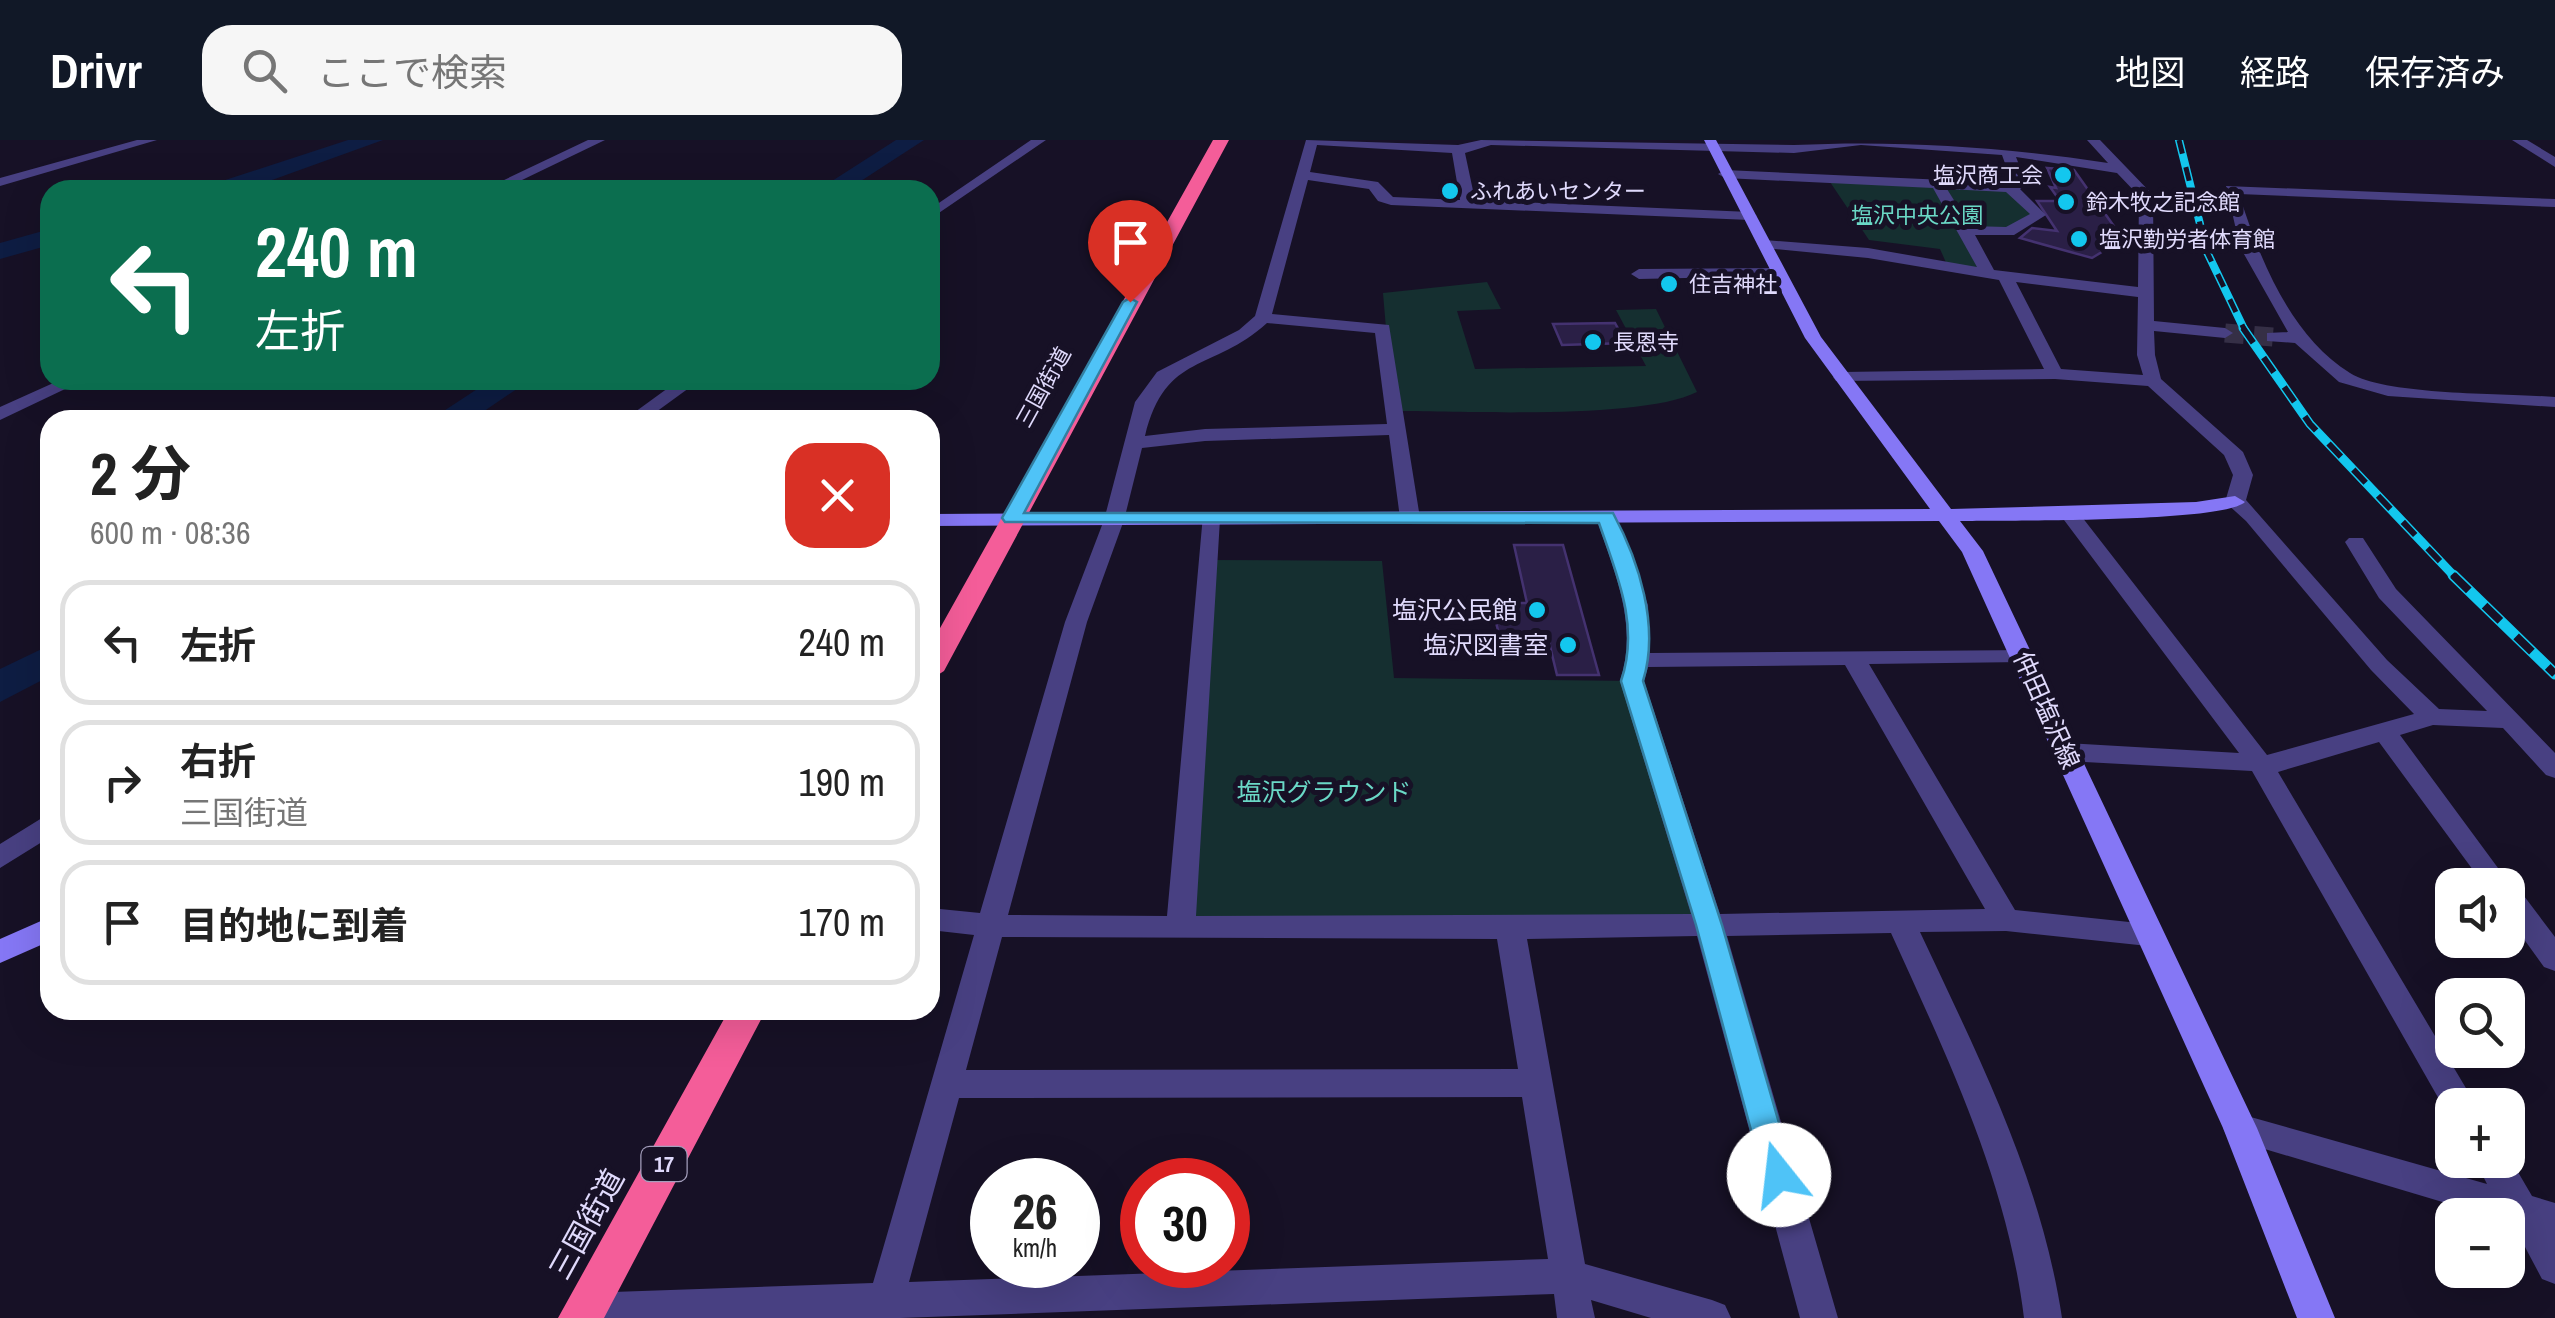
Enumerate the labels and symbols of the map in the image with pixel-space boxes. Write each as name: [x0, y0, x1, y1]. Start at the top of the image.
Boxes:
place label: 塩沢商工会: [1933, 160, 2043, 190]
marker: 塩沢商工会: [2052, 164, 2074, 186]
place label: ふれあいセンター: [1470, 176, 1646, 206]
marker: ふれあいセンター: [1439, 180, 1461, 202]
place label: 鈴木牧之記念館: [2086, 187, 2240, 217]
marker: 鈴木牧之記念館: [2055, 191, 2077, 213]
pin: [1088, 200, 1173, 303]
park label: 塩沢中央公園: [1851, 200, 1983, 230]
place label: 塩沢勤労者体育館: [2099, 224, 2275, 254]
marker: 塩沢勤労者体育館: [2068, 228, 2090, 250]
place label: 住吉神社: [1689, 269, 1777, 299]
marker: 住吉神社: [1658, 273, 1680, 295]
place label: 長恩寺: [1613, 327, 1679, 357]
marker: 長恩寺: [1582, 331, 1604, 353]
street label: 三国街道: [1009, 341, 1077, 433]
place label: 塩沢公民館: [1392, 593, 1517, 627]
marker: 塩沢公民館: [1526, 599, 1548, 621]
place label: 塩沢図書室: [1423, 628, 1548, 662]
marker: 塩沢図書室: [1557, 634, 1579, 656]
street label: 仲田塩沢線: [2006, 646, 2088, 774]
park label: 塩沢グラウンド: [1236, 775, 1412, 809]
position arrow: [1727, 1123, 1831, 1227]
road number: 17: [642, 1147, 686, 1181]
speed limit sign: 30: [1120, 1158, 1250, 1288]
street label: 三国街道: [539, 1162, 633, 1286]

